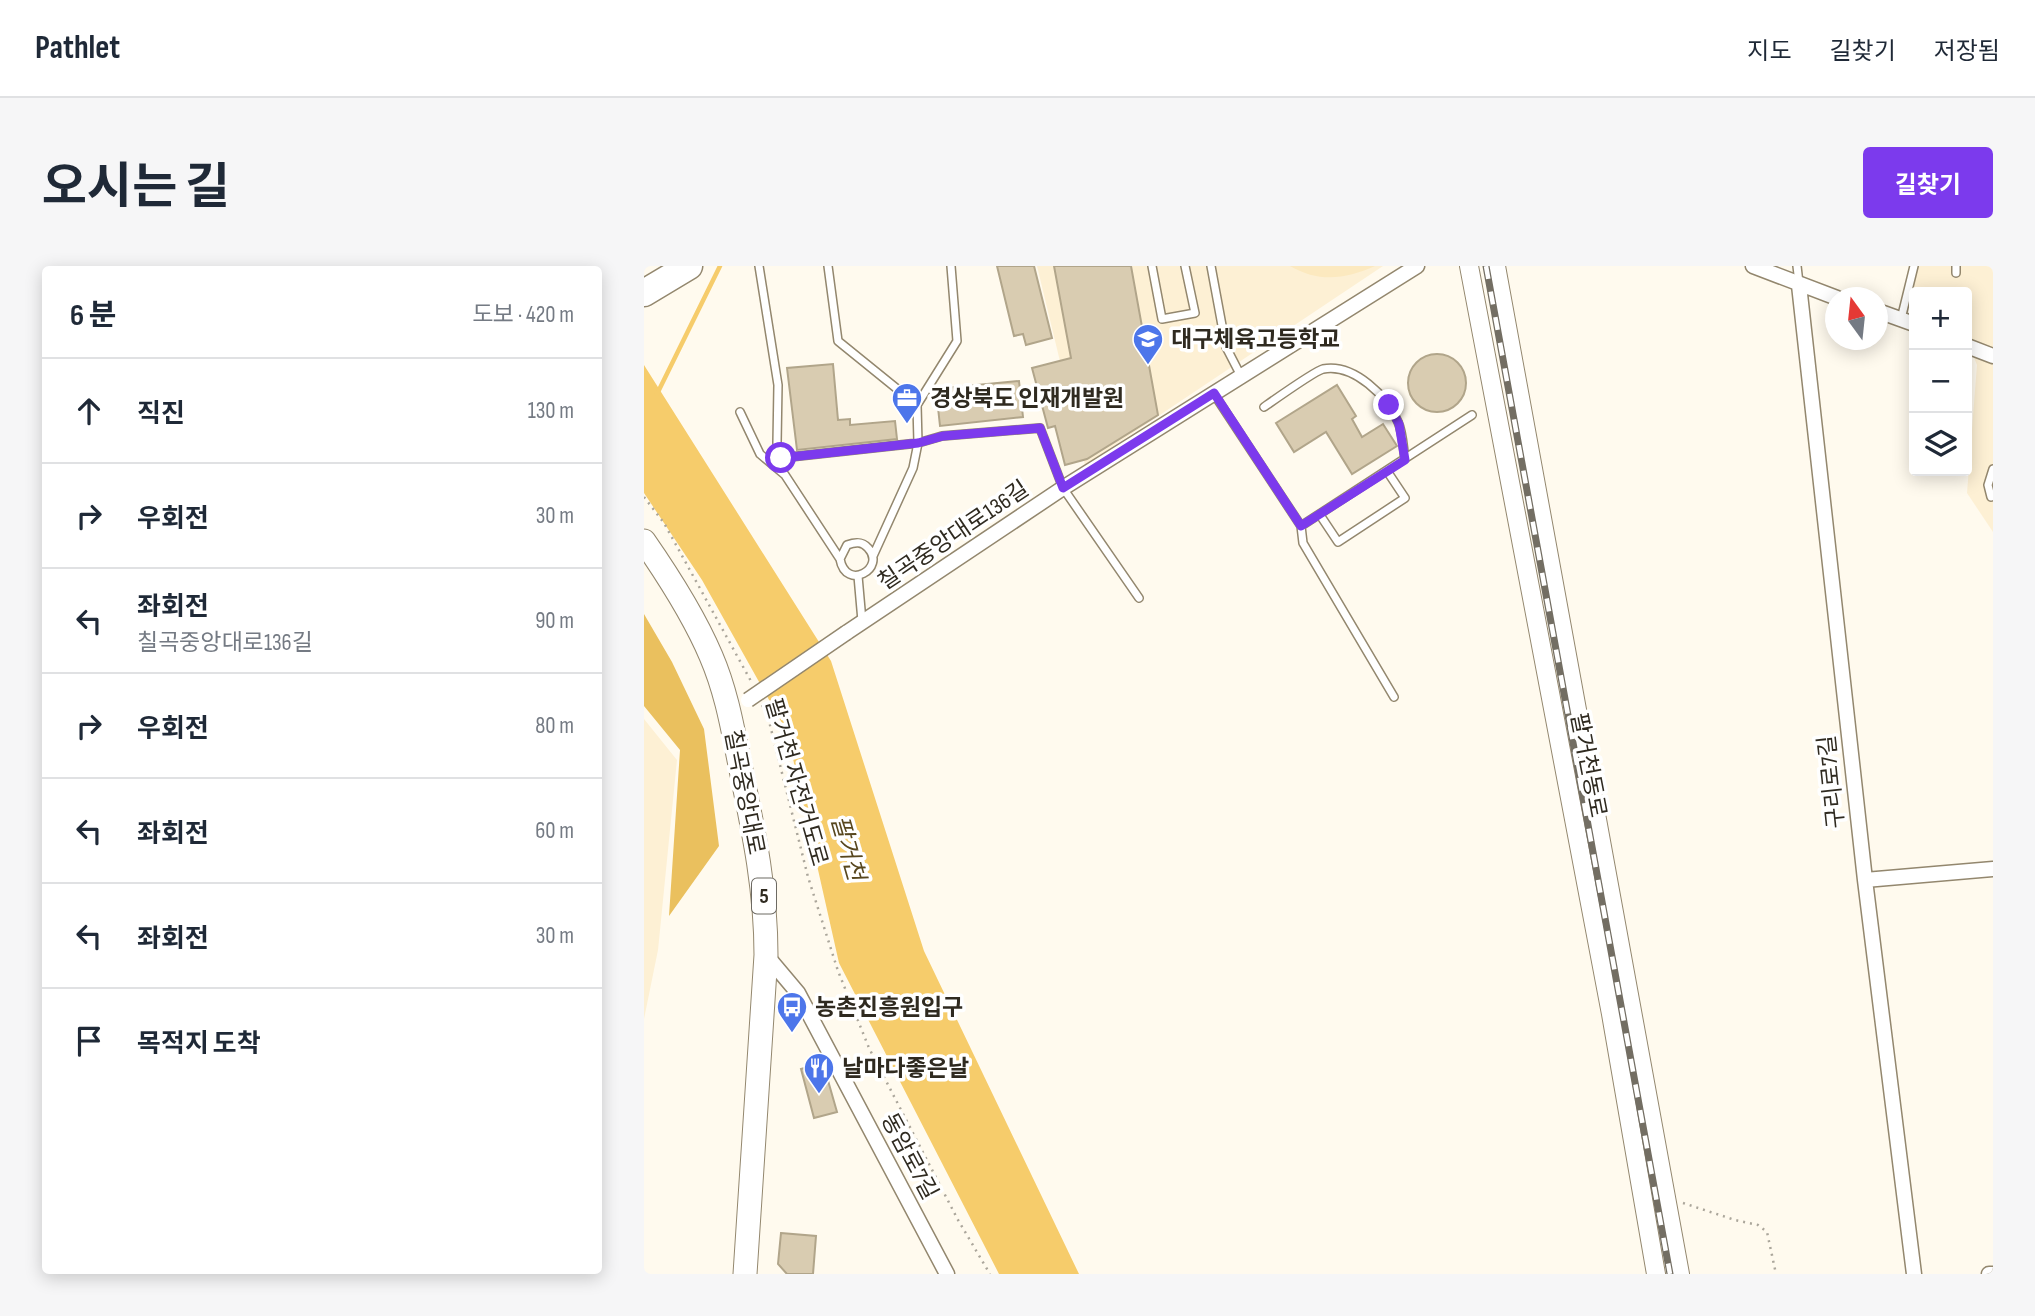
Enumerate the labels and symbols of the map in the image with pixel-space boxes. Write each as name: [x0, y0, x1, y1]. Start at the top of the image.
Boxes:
north arrow: [1825, 287, 1888, 350]
school or university icon: 대구체육고등학교: [1131, 322, 1165, 366]
place label: 대구체육고등학교: [1171, 326, 1340, 354]
office icon: 경상북도 인재개발원: [890, 381, 924, 425]
place label: 경상북도 인재개발원: [930, 385, 1124, 413]
route end: [1373, 389, 1404, 420]
route start: [765, 442, 796, 473]
street label: 칠곡중앙대로136길: [873, 475, 1034, 597]
street label: 팔거천 자전거도로: [759, 695, 833, 869]
street label: 팔거천동로: [1564, 711, 1612, 820]
street label: 칠곡중앙대로: [718, 727, 770, 857]
street label: 구리로7길: [1813, 734, 1851, 830]
water label: 팔거천: [824, 812, 871, 887]
road number: 5: [752, 878, 776, 914]
bus stop icon: 농촌진흥원입구: [775, 990, 809, 1034]
place label: 농촌진흥원입구: [815, 994, 963, 1022]
restaurant icon: 날마다좋은날: [802, 1051, 836, 1095]
place label: 날마다좋은날: [842, 1055, 969, 1083]
street label: 동암로7길: [875, 1108, 944, 1204]

